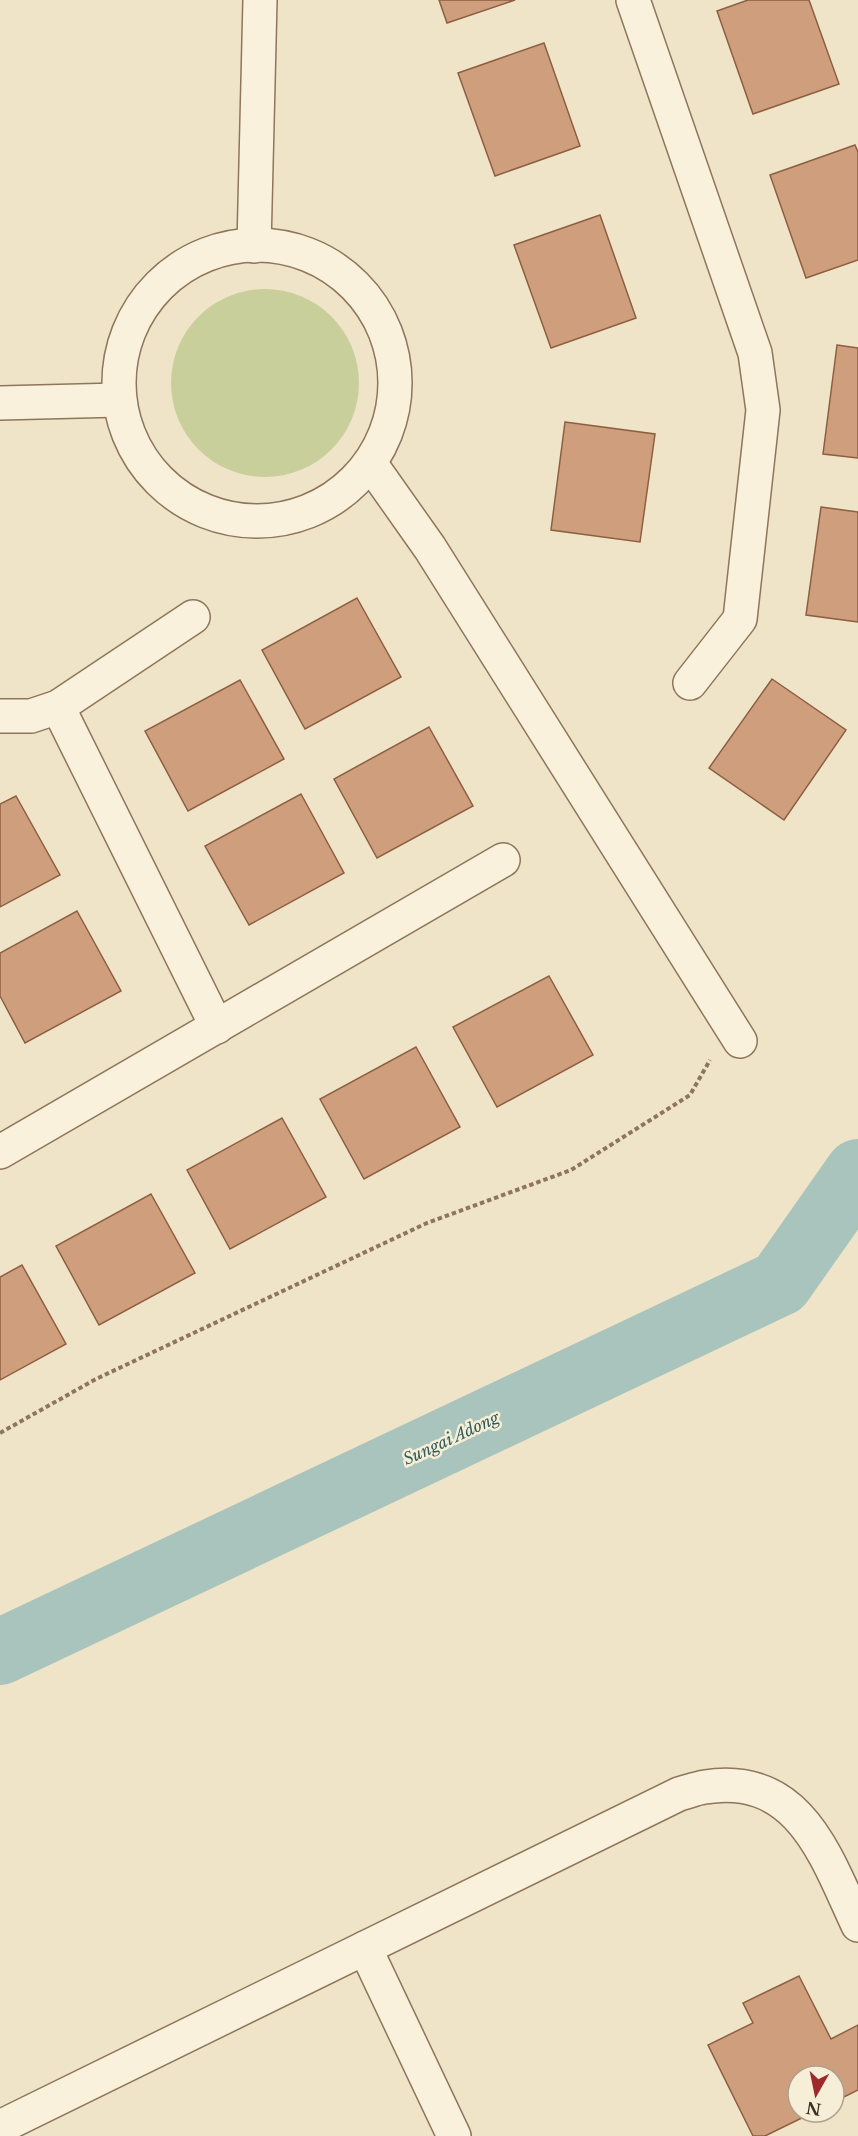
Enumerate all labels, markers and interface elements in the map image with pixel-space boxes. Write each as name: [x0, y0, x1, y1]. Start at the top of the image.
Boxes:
water label: Sungai Adong: [400, 1407, 503, 1469]
north arrow: [786, 2064, 846, 2124]
text: N: [805, 2098, 823, 2120]

